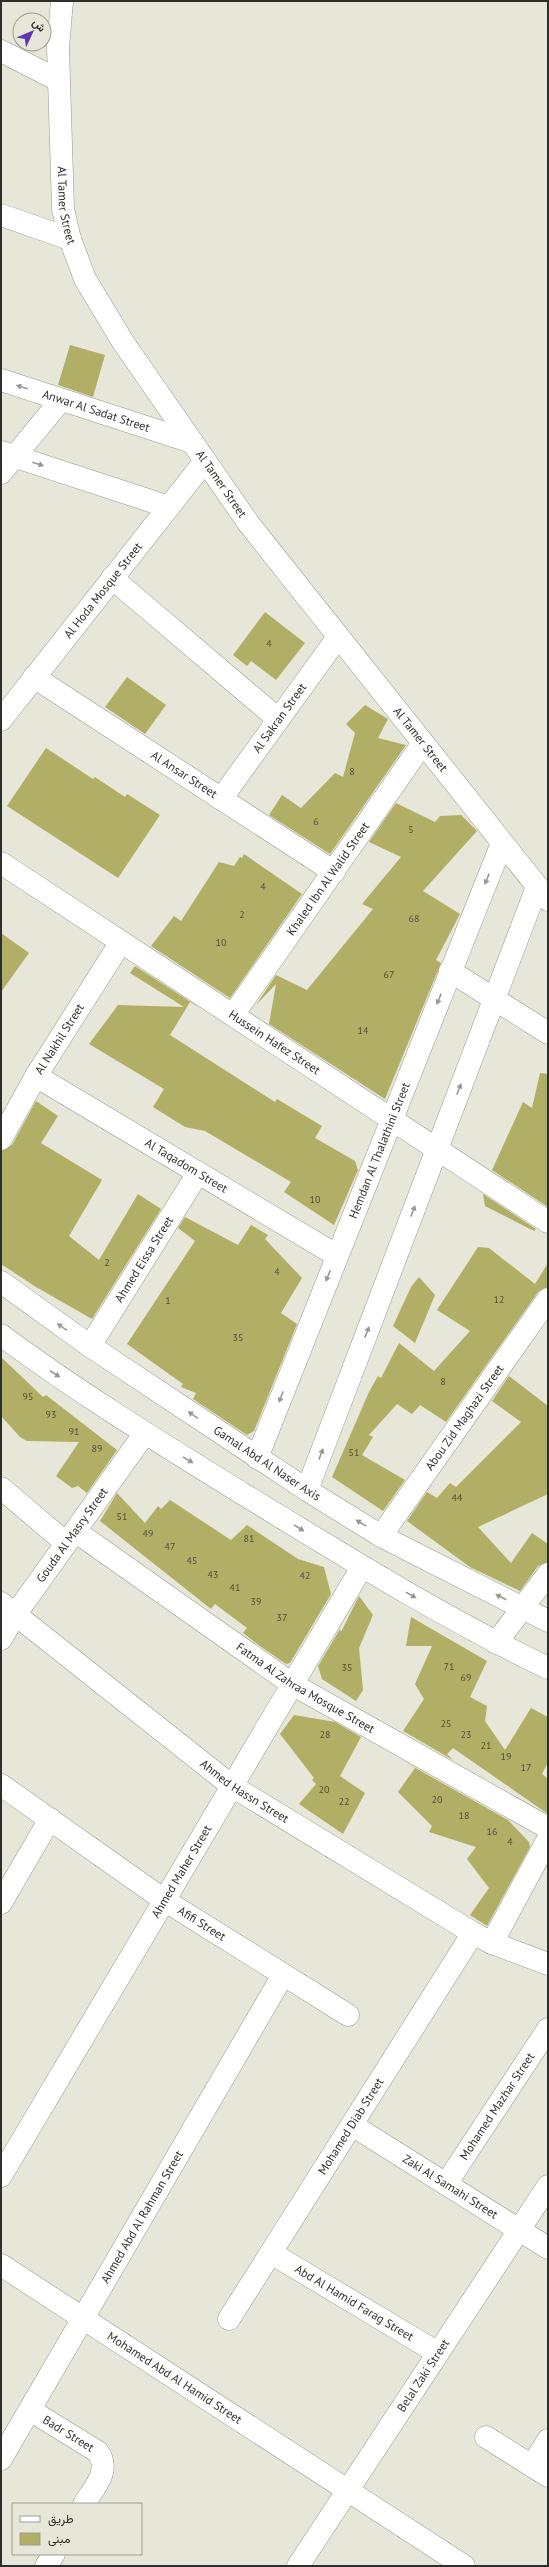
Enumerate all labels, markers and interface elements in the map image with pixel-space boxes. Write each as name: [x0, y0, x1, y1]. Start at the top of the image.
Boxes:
north arrow: [12, 12, 52, 52]
text: ش: [30, 15, 49, 35]
street label: Al Tamer Street: [55, 166, 79, 246]
one-way arrow: [15, 384, 27, 390]
street label: Anwar Al Sadat Street: [41, 386, 152, 435]
street label: Al Tamer Street: [193, 447, 250, 520]
one-way arrow: [32, 461, 44, 467]
street label: Al Hoda Mosque Street: [60, 539, 145, 641]
house number: 4: [266, 637, 272, 650]
street label: Al Sakran Street: [249, 680, 309, 755]
street label: Al Tamer Street: [390, 704, 451, 775]
street label: Al Ansar Street: [148, 747, 220, 801]
house number: 8: [349, 765, 355, 778]
house number: 6: [313, 815, 319, 828]
street label: Khaled Ibn Al Walid Street: [283, 819, 372, 938]
house number: 5: [408, 823, 414, 836]
one-way arrow: [484, 873, 490, 884]
house number: 4: [260, 880, 266, 893]
house number: 2: [239, 908, 245, 921]
house number: 68: [409, 912, 419, 925]
house number: 10: [216, 936, 227, 949]
house number: 67: [384, 968, 394, 981]
one-way arrow: [435, 994, 441, 1006]
street label: Al Nakhil Street: [31, 1001, 87, 1077]
street label: Hussein Hafez Street: [226, 1007, 323, 1077]
house number: 14: [358, 1024, 369, 1037]
street label: Hemdan Al Thalathini Street: [345, 1080, 413, 1221]
one-way arrow: [456, 1083, 462, 1095]
street label: Al Taqadom Street: [142, 1135, 231, 1196]
house number: 10: [310, 1193, 321, 1206]
one-way arrow: [410, 1204, 416, 1216]
street label: Ahmed Eissa Street: [111, 1213, 176, 1305]
house number: 2: [104, 1256, 110, 1269]
house number: 4: [274, 1265, 280, 1278]
one-way arrow: [325, 1271, 331, 1282]
house number: 12: [494, 1293, 504, 1306]
house number: 1: [165, 1294, 171, 1307]
one-way arrow: [57, 1323, 67, 1331]
one-way arrow: [364, 1326, 370, 1338]
house number: 35: [233, 1331, 243, 1344]
street label: Abou Zid Maghazi Street: [422, 1361, 506, 1473]
one-way arrow: [50, 1371, 61, 1378]
house number: 8: [440, 1375, 446, 1388]
house number: 95: [23, 1390, 33, 1403]
one-way arrow: [277, 1392, 283, 1404]
house number: 93: [46, 1408, 56, 1421]
one-way arrow: [188, 1411, 198, 1419]
street label: Gamal Abd Al Naser Axis: [211, 1422, 324, 1504]
house number: 91: [69, 1425, 79, 1438]
house number: 89: [92, 1442, 102, 1455]
house number: 51: [349, 1446, 359, 1459]
one-way arrow: [318, 1448, 324, 1460]
one-way arrow: [183, 1456, 193, 1464]
street label: Gouda Al Masry Street: [33, 1484, 111, 1585]
house number: 44: [452, 1491, 463, 1504]
house number: 51: [117, 1510, 127, 1523]
one-way arrow: [355, 1520, 367, 1527]
one-way arrow: [293, 1525, 305, 1532]
house number: 49: [143, 1527, 153, 1540]
house number: 81: [244, 1532, 254, 1545]
house number: 47: [165, 1540, 175, 1553]
house number: 45: [187, 1554, 197, 1567]
house number: 43: [208, 1568, 218, 1581]
house number: 42: [300, 1569, 310, 1582]
house number: 41: [230, 1581, 240, 1594]
one-way arrow: [405, 1591, 416, 1598]
one-way arrow: [495, 1594, 506, 1600]
house number: 39: [251, 1595, 261, 1608]
house number: 37: [277, 1611, 287, 1624]
street label: Fatma Al Zahraa Mosque Street: [233, 1639, 378, 1736]
house number: 71: [444, 1660, 454, 1673]
house number: 35: [342, 1661, 352, 1674]
house number: 69: [461, 1671, 471, 1684]
house number: 25: [441, 1717, 451, 1730]
house number: 28: [320, 1728, 330, 1741]
house number: 23: [461, 1728, 471, 1741]
house number: 21: [481, 1739, 491, 1752]
house number: 19: [501, 1750, 511, 1763]
street label: Ahmed Hassn Street: [197, 1756, 292, 1826]
house number: 17: [521, 1761, 531, 1774]
house number: 20: [319, 1783, 330, 1796]
house number: 20: [432, 1793, 443, 1806]
house number: 22: [339, 1795, 349, 1808]
house number: 18: [459, 1809, 469, 1822]
street label: Ahmed Maher Street: [148, 1822, 214, 1920]
house number: 16: [487, 1825, 497, 1838]
house number: 4: [507, 1835, 513, 1848]
street label: Afifi Street: [175, 1903, 229, 1944]
street label: Mohamed Mazhar Street: [456, 2050, 537, 2163]
street label: Mohamed Diab Street: [314, 2075, 387, 2177]
street label: Ahmed Abd Al Rahman Street: [97, 2148, 186, 2286]
street label: Zaki Al Samahi Street: [400, 2151, 501, 2222]
street label: Abd Al Hamid Farag Street: [292, 2261, 417, 2344]
street label: Mohamed Abd Al Hamid Street: [105, 2328, 245, 2427]
street label: Belal Zaki Street: [393, 2336, 452, 2415]
street label: Badr Street: [40, 2412, 97, 2455]
legend: [12, 2503, 142, 2555]
text: طريق: [48, 2511, 74, 2527]
text: مبنى: [48, 2531, 70, 2547]

